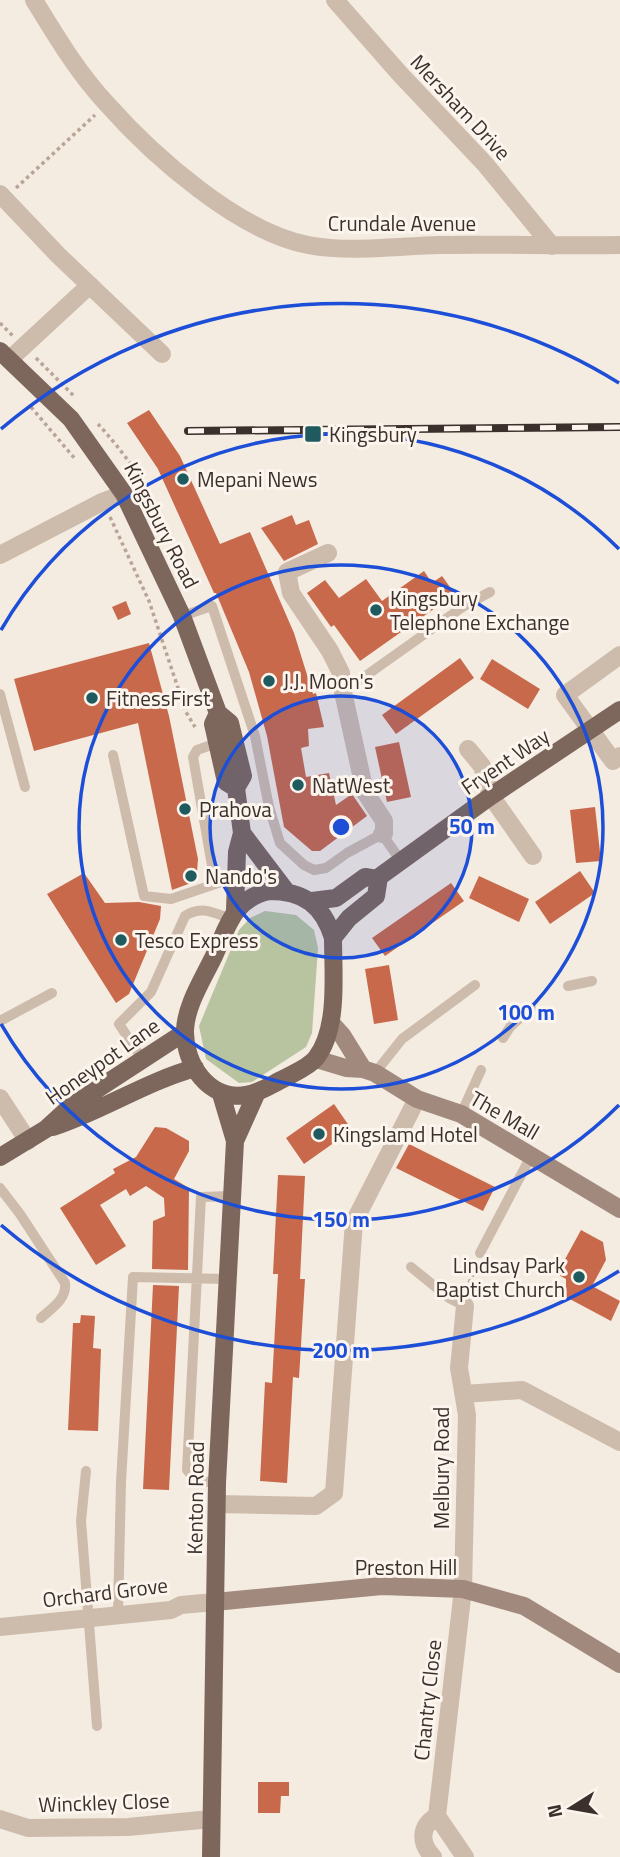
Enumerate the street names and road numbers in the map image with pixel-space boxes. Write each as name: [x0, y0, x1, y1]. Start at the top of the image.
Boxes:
street label: Mersham Drive: [403, 47, 519, 167]
street label: Crundale Avenue: [328, 207, 476, 239]
street label: Kingsbury Road: [116, 456, 208, 594]
street label: Fryent Way: [454, 720, 556, 802]
street label: Honeypot Lane: [38, 1010, 166, 1112]
street label: The Mall: [464, 1082, 546, 1148]
street label: Melbury Road: [425, 1407, 457, 1529]
street label: Kenton Road: [178, 1441, 212, 1555]
street label: Preston Hill: [355, 1551, 457, 1583]
street label: Orchard Grove: [41, 1568, 169, 1616]
street label: Chantry Close: [405, 1638, 449, 1762]
street label: Winckley Close: [38, 1784, 170, 1820]

